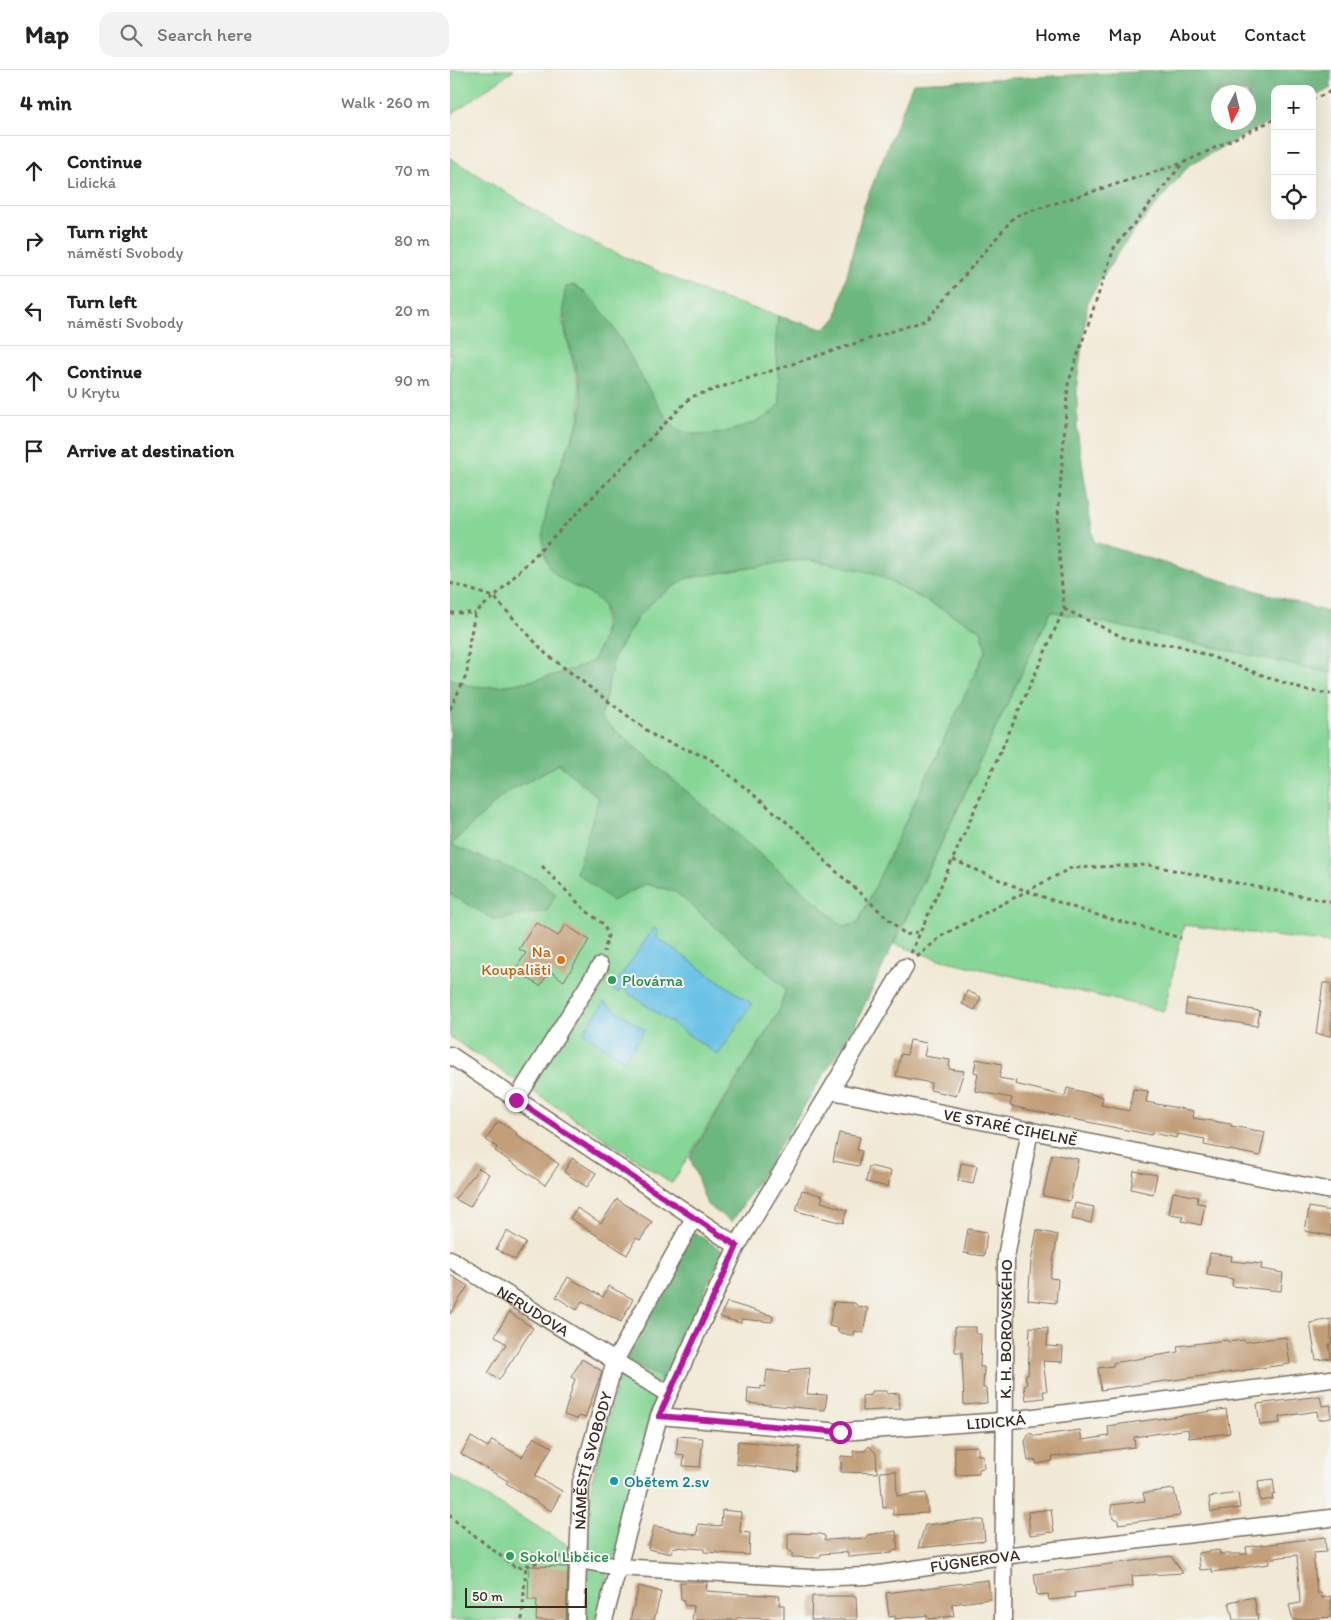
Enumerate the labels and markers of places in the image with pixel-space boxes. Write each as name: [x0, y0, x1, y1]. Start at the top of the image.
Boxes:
place label: Na Koupališti: [481, 942, 552, 979]
marker: Na Koupališti: [555, 954, 567, 966]
place label: Plovárna: [622, 971, 683, 990]
marker: Plovárna: [606, 974, 618, 986]
place label: Obětem 2.sv: [624, 1472, 710, 1491]
marker: Obětem 2.sv: [608, 1475, 620, 1487]
place label: Sokol Libčice: [520, 1547, 609, 1566]
marker: Sokol Libčice: [504, 1550, 516, 1562]

